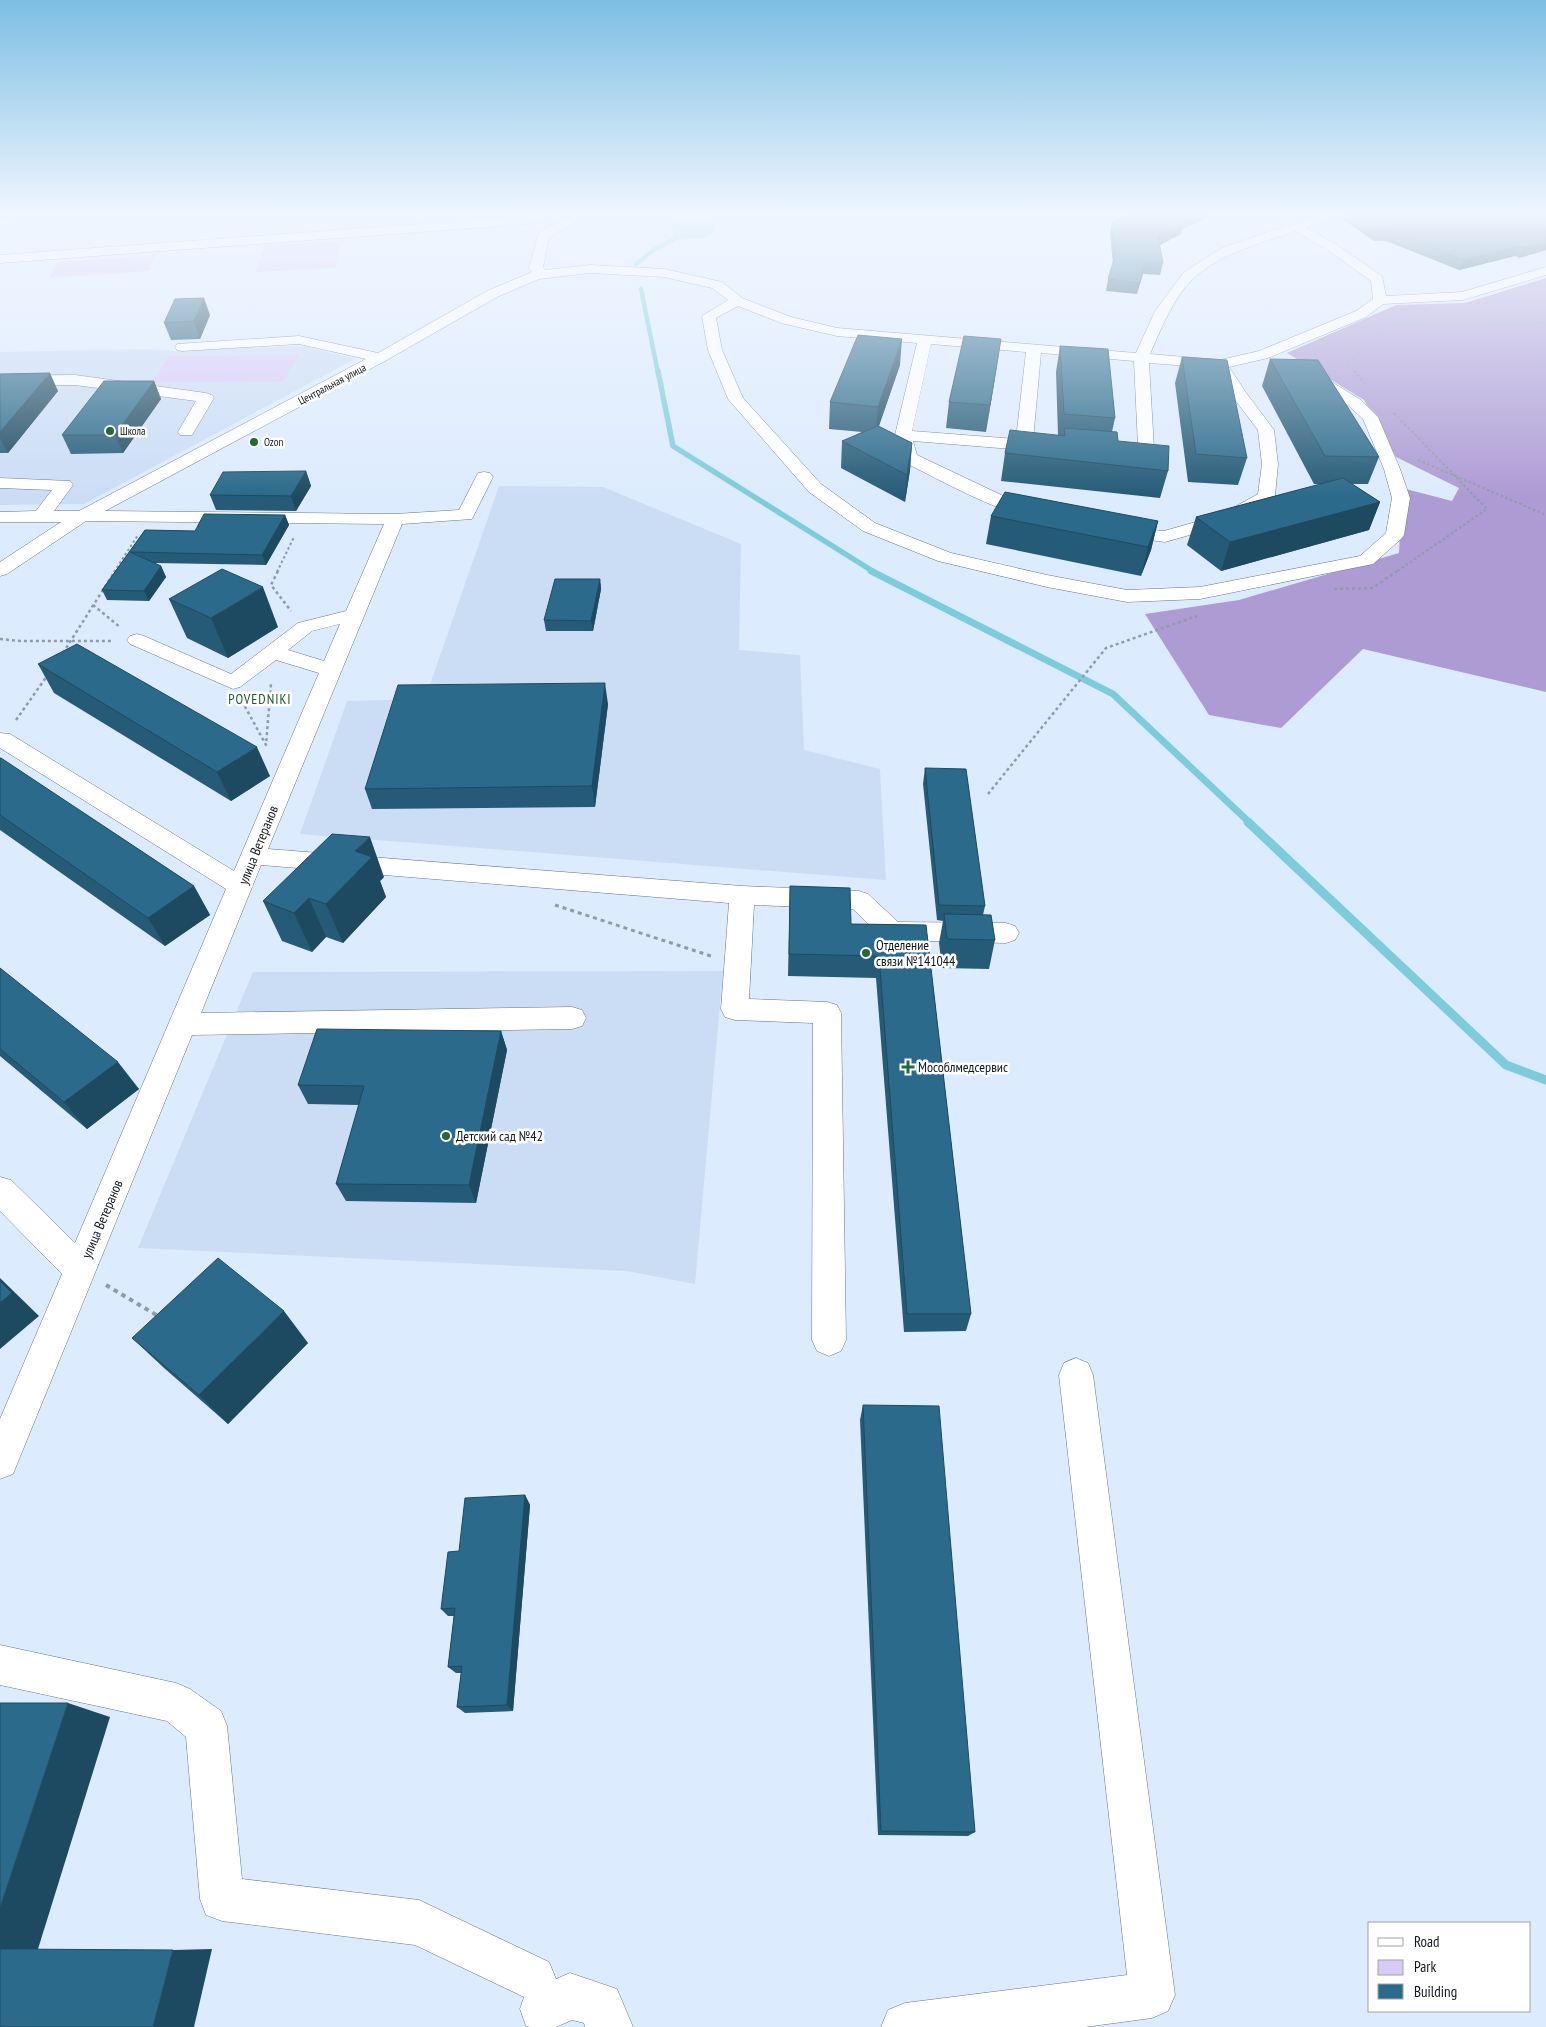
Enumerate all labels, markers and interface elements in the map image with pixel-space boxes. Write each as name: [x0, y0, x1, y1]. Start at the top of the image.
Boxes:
street label: Центральная улица: [296, 360, 368, 408]
place label: Школа: [120, 424, 146, 438]
marker: Школа: [104, 425, 116, 437]
place label: Ozon: [264, 435, 283, 449]
marker: Ozon: [248, 436, 260, 448]
district label: POVEDNIKI: [228, 690, 292, 708]
street label: улица Ветеранов: [234, 803, 282, 887]
place label: Отделение связи №141044: [876, 936, 956, 970]
marker: Отделение связи №141044: [860, 947, 872, 959]
place label: Мособлмедсервис: [918, 1058, 1008, 1076]
marker: Мособлмедсервис: [902, 1061, 914, 1073]
place label: Детский сад №42: [456, 1127, 543, 1145]
marker: Детский сад №42: [440, 1130, 452, 1142]
street label: улица Ветеранов: [77, 1177, 127, 1261]
legend: [1368, 1922, 1531, 2012]
text: Road: [1414, 1932, 1440, 1951]
text: Park: [1414, 1957, 1436, 1976]
text: Building: [1414, 1982, 1457, 2001]

